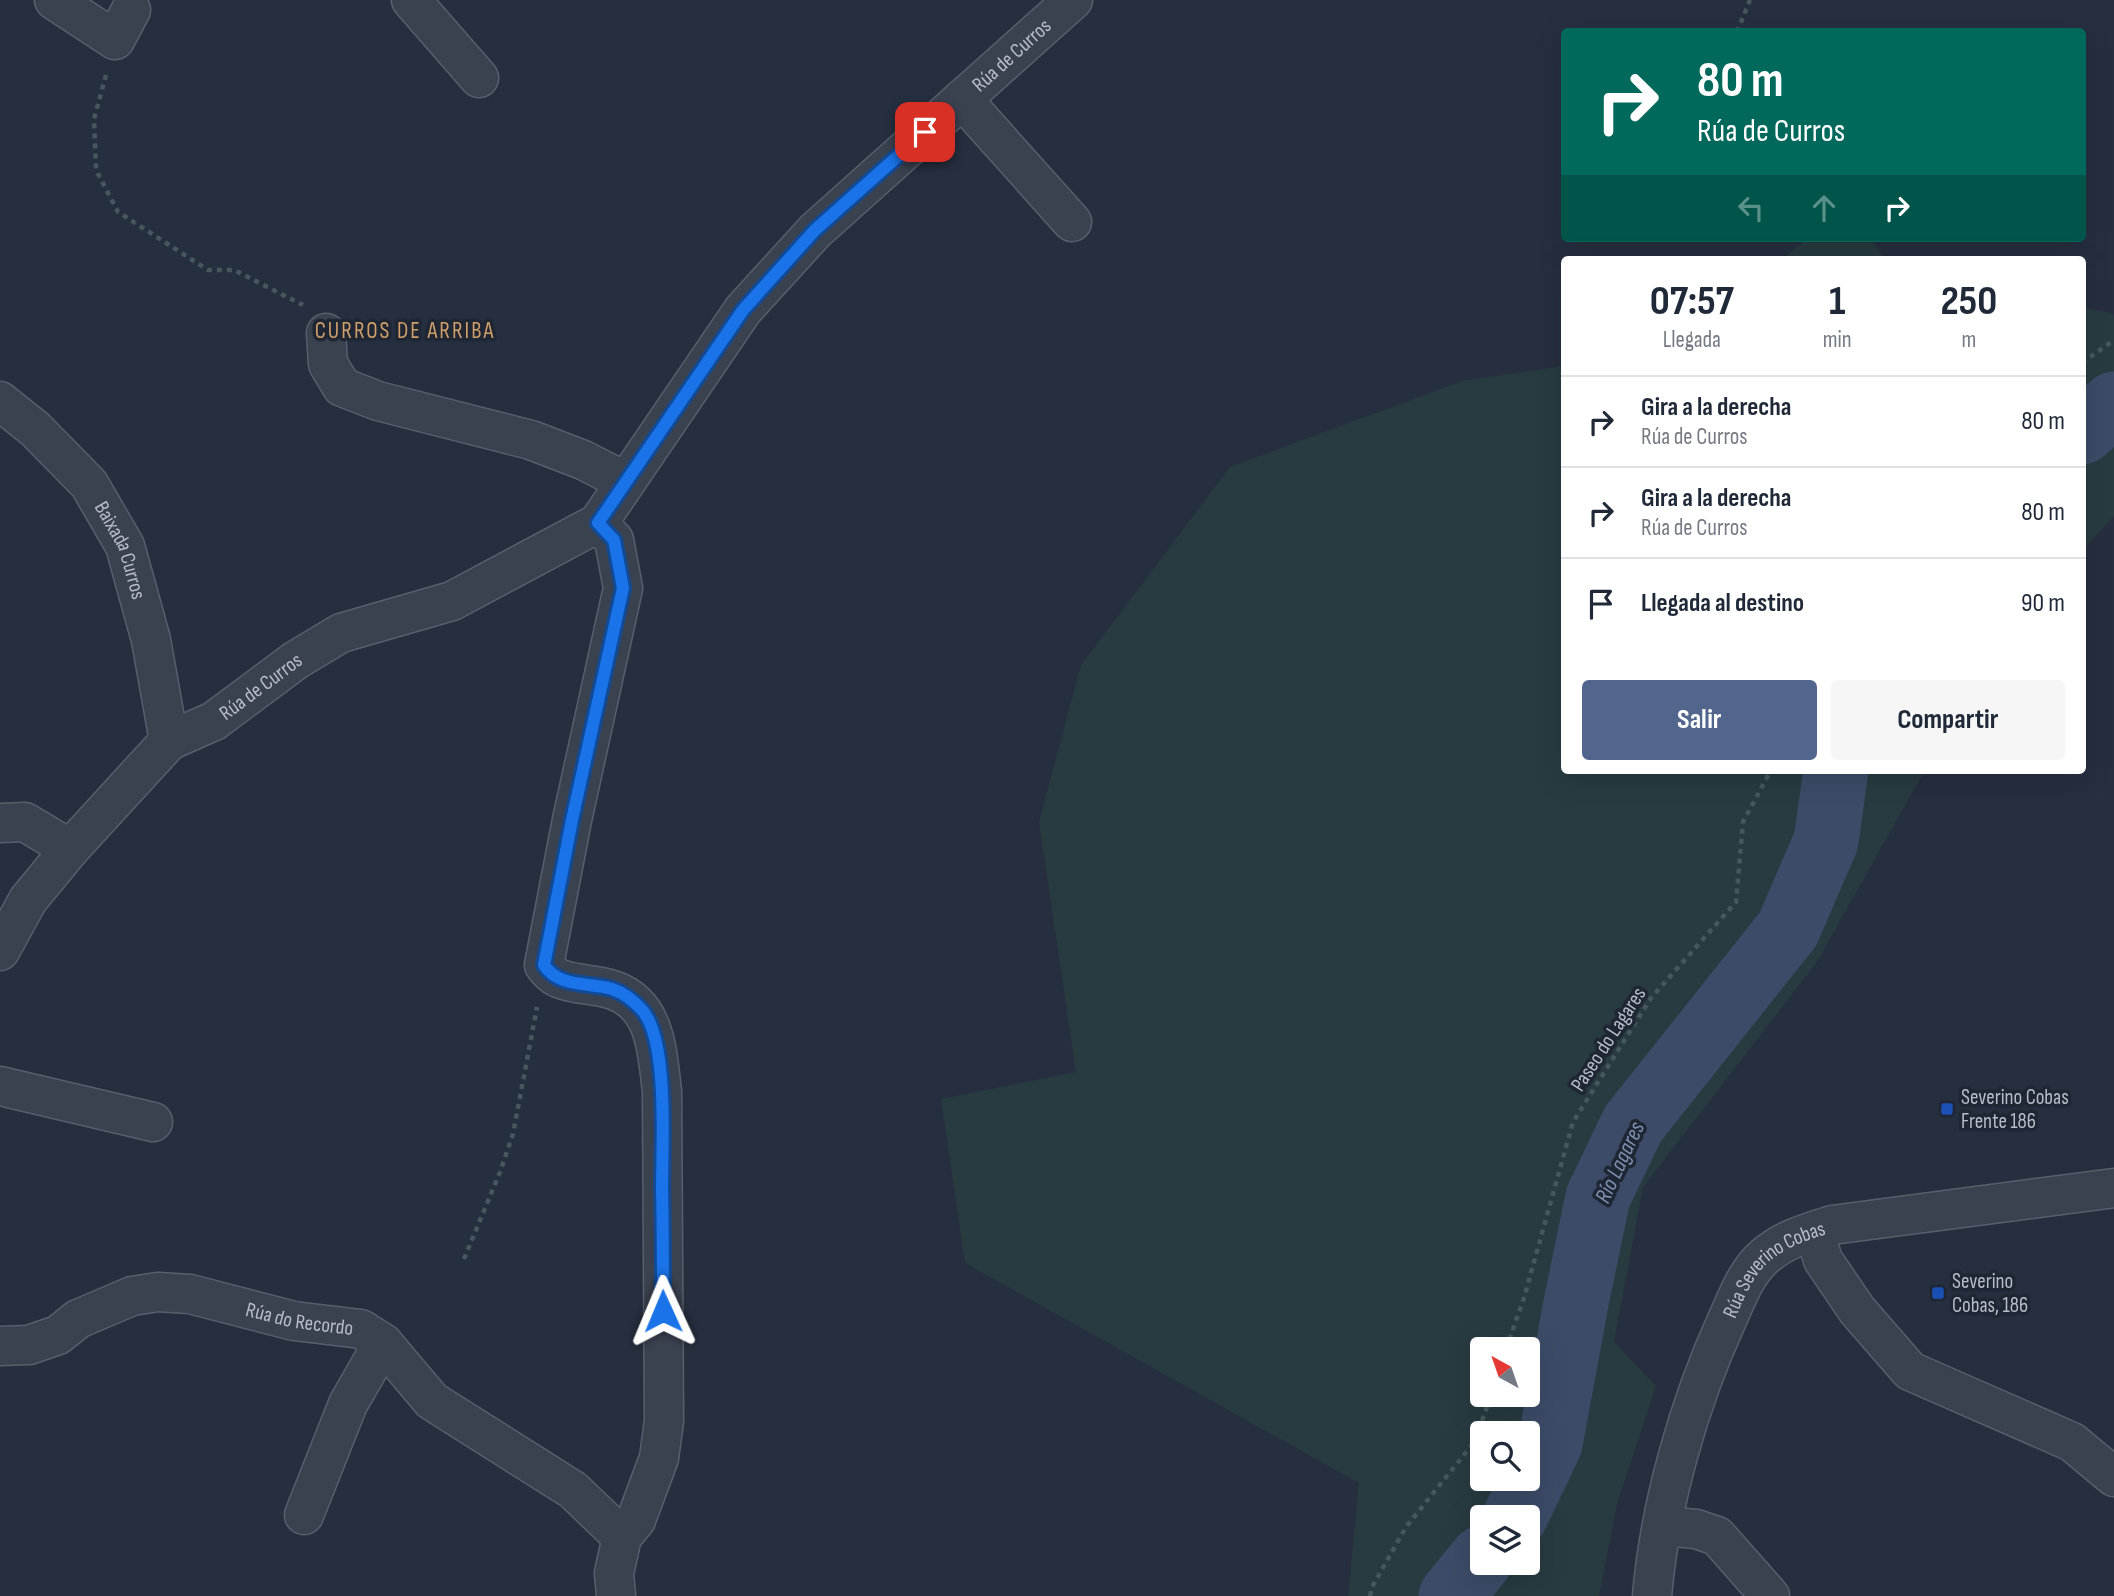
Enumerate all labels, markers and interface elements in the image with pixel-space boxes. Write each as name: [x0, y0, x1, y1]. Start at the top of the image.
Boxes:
street label: Rúa de Curros: [967, 14, 1056, 97]
text: 80 m: [1697, 52, 1784, 111]
icon: right: [1582, 56, 1673, 147]
pin: [895, 102, 955, 162]
text: Rúa de Curros: [1697, 112, 1845, 151]
icon: arrive: [906, 113, 944, 151]
icon: left: [1732, 189, 1770, 227]
icon: ahead: [1805, 189, 1843, 227]
icon: right: [1878, 189, 1916, 227]
text: 07:57: [1650, 276, 1734, 327]
text: 1: [1829, 276, 1845, 327]
text: 250: [1940, 276, 1997, 327]
district label: CURROS DE ARRIBA: [315, 317, 495, 345]
text: Llegada: [1663, 326, 1721, 354]
text: min: [1823, 326, 1852, 354]
text: m: [1961, 326, 1976, 354]
text: Gira a la derecha: [1641, 392, 1791, 423]
icon: right: [1582, 403, 1620, 441]
text: 80 m: [2021, 406, 2065, 437]
text: Rúa de Curros: [1641, 423, 1748, 451]
text: Gira a la derecha: [1641, 483, 1791, 514]
icon: right: [1582, 494, 1620, 532]
street label: Baixada Curros: [89, 497, 151, 602]
text: 80 m: [2021, 497, 2065, 528]
text: Rúa de Curros: [1641, 514, 1748, 542]
icon: arrive: [1582, 585, 1620, 623]
text: Llegada al destino: [1641, 588, 1804, 619]
text: 90 m: [2021, 588, 2065, 619]
street label: Rúa de Curros: [214, 647, 307, 726]
button: Salir: [1582, 680, 1817, 760]
button: Compartir: [1831, 680, 2065, 760]
street label: Paseo do Lagares: [1565, 982, 1651, 1096]
place label: Severino Cobas Frente 186: [1961, 1085, 2069, 1134]
marker: Severino Cobas Frente 186: [1939, 1101, 1955, 1117]
water label: Río Lagares: [1589, 1117, 1651, 1208]
street label: Rúa Severino Cobas: [1718, 1216, 1828, 1322]
place label: Severino Cobas, 186: [1952, 1269, 2028, 1318]
position arrow: [626, 1274, 700, 1348]
marker: Severino Cobas, 186: [1930, 1285, 1946, 1301]
street label: Rúa do Recordo: [243, 1297, 355, 1341]
north arrow: [1470, 1337, 1540, 1407]
map controls: [1470, 1337, 1540, 1575]
button: search: [1470, 1421, 1540, 1491]
button: layers: [1470, 1505, 1540, 1575]

